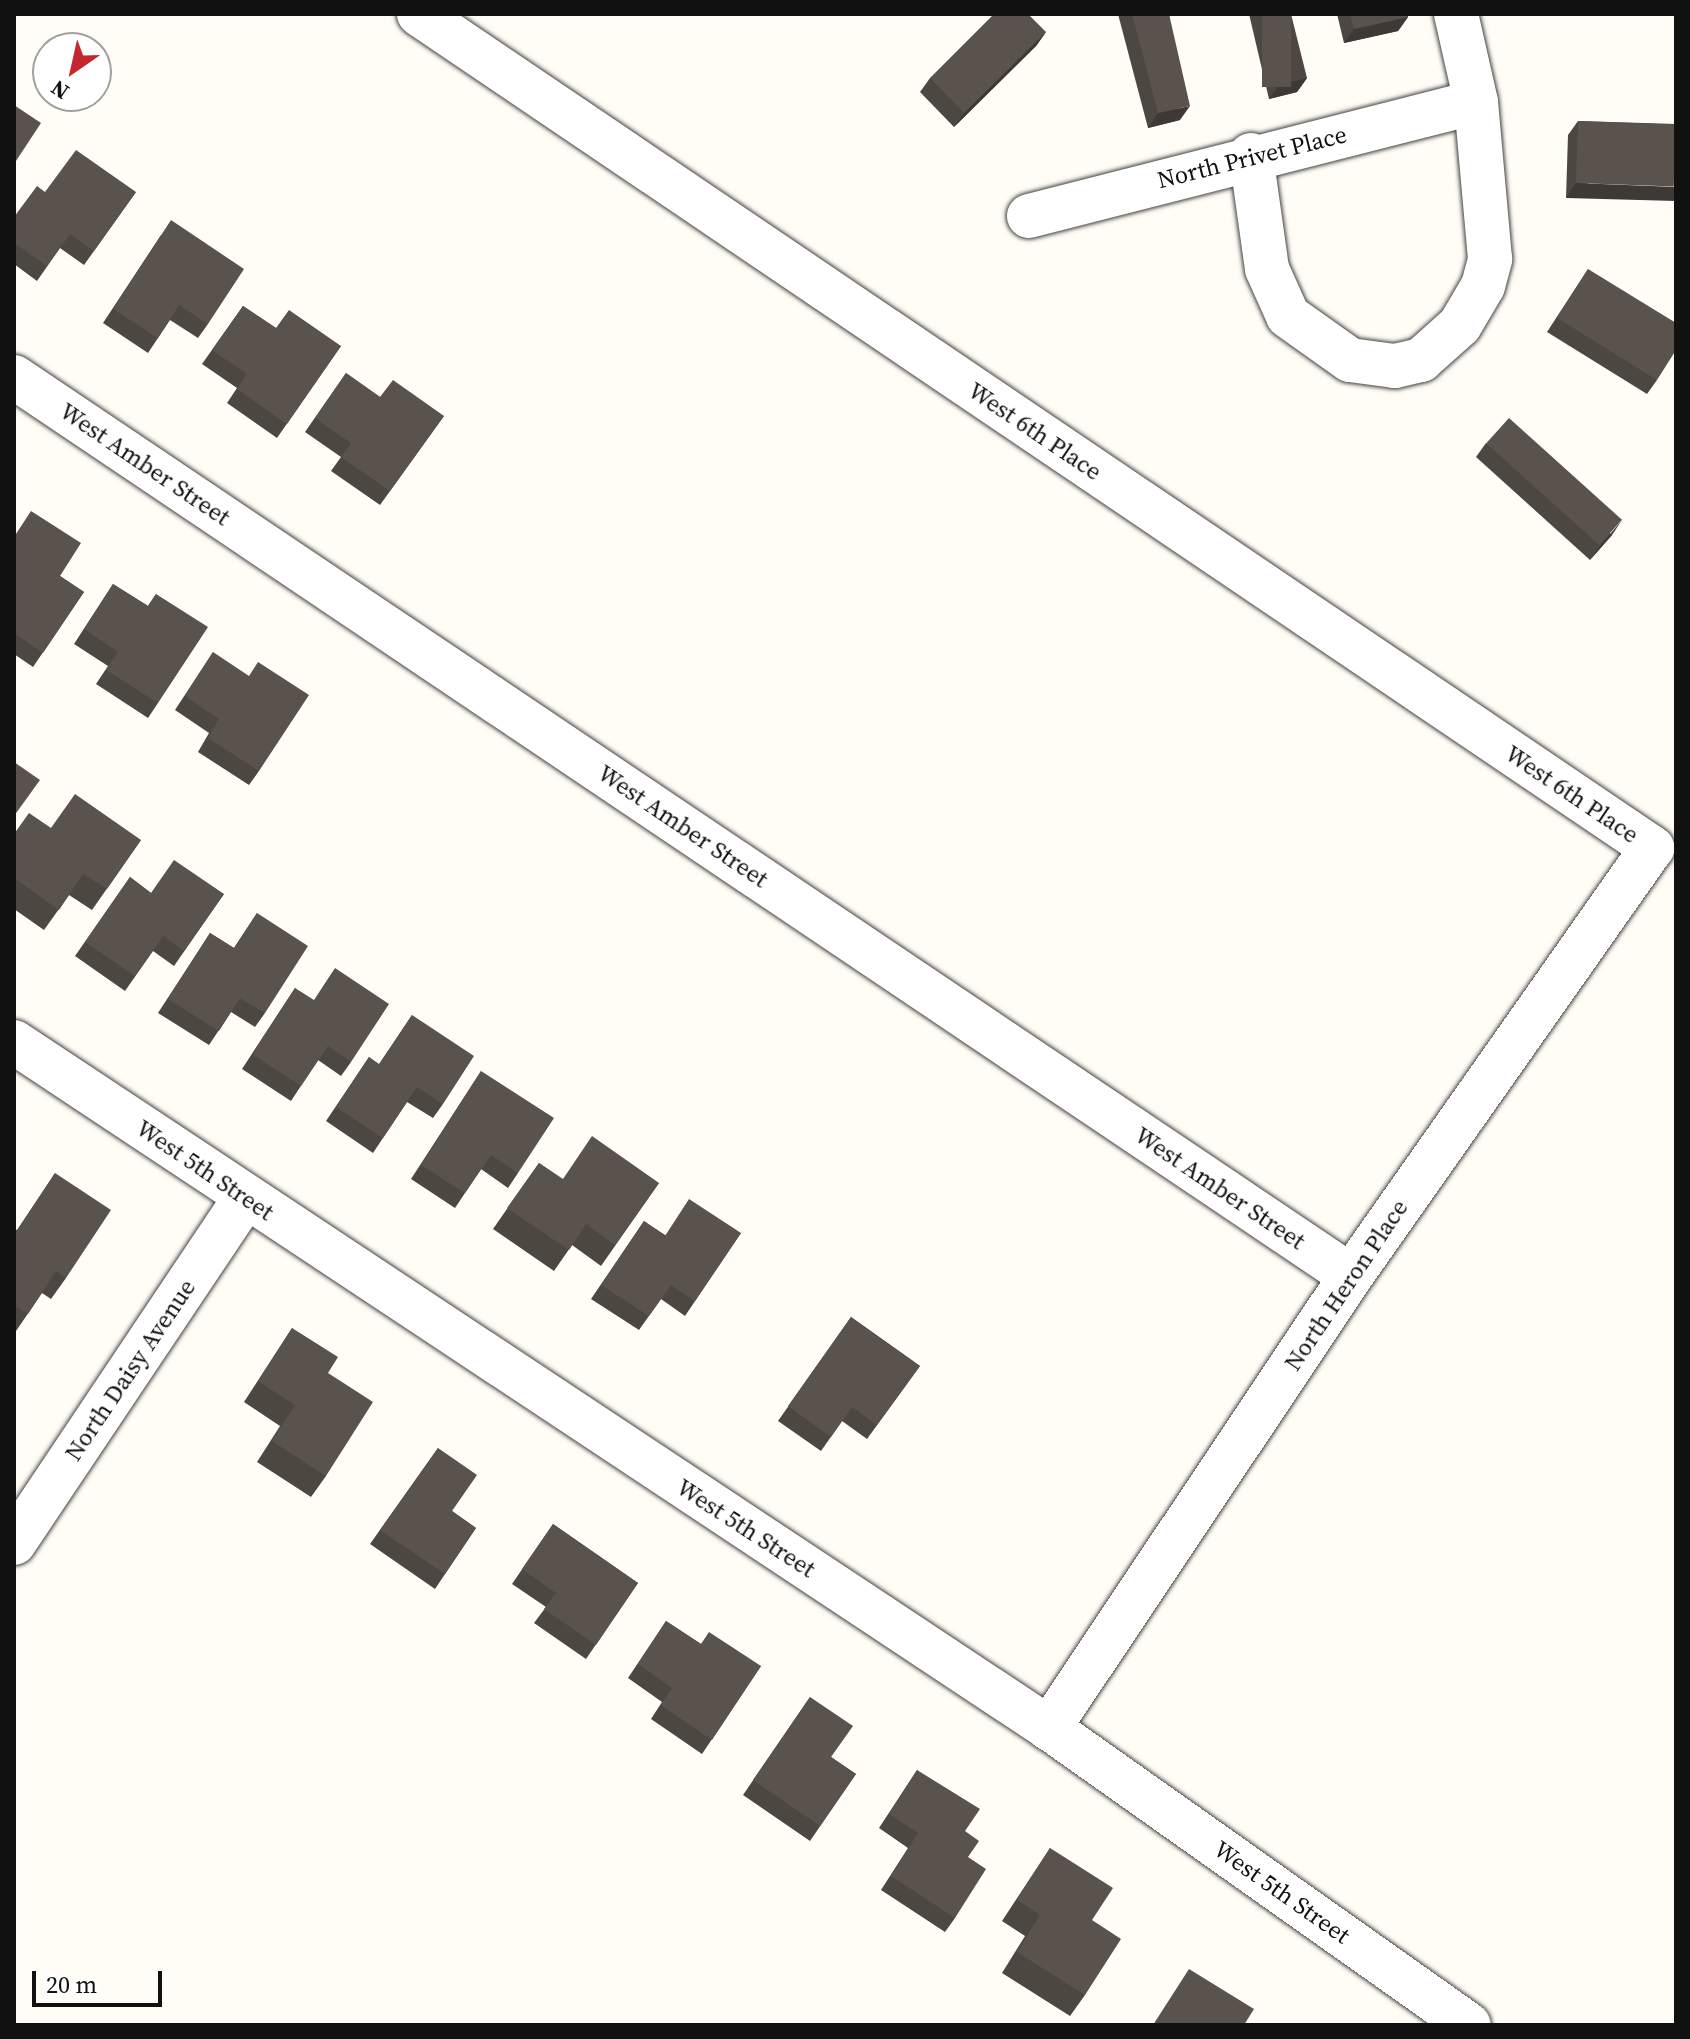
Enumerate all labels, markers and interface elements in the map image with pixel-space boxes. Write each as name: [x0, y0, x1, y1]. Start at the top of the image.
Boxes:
north arrow: [32, 32, 112, 112]
text: N: [45, 73, 75, 107]
street label: North Privet Place: [1154, 120, 1350, 194]
street label: West 6th Place: [963, 376, 1107, 486]
street label: West Amber Street: [55, 396, 235, 532]
street label: West 6th Place: [1500, 739, 1644, 849]
street label: West Amber Street: [593, 758, 773, 894]
street label: West 5th Street: [131, 1114, 279, 1226]
street label: West Amber Street: [1130, 1120, 1310, 1256]
street label: North Heron Place: [1278, 1194, 1414, 1376]
street label: North Daisy Avenue: [59, 1274, 201, 1466]
street label: West 5th Street: [671, 1473, 821, 1583]
street label: West 5th Street: [1209, 1835, 1355, 1949]
scale bar: [36, 1955, 166, 2005]
text: 20 m: [46, 1968, 97, 2001]

